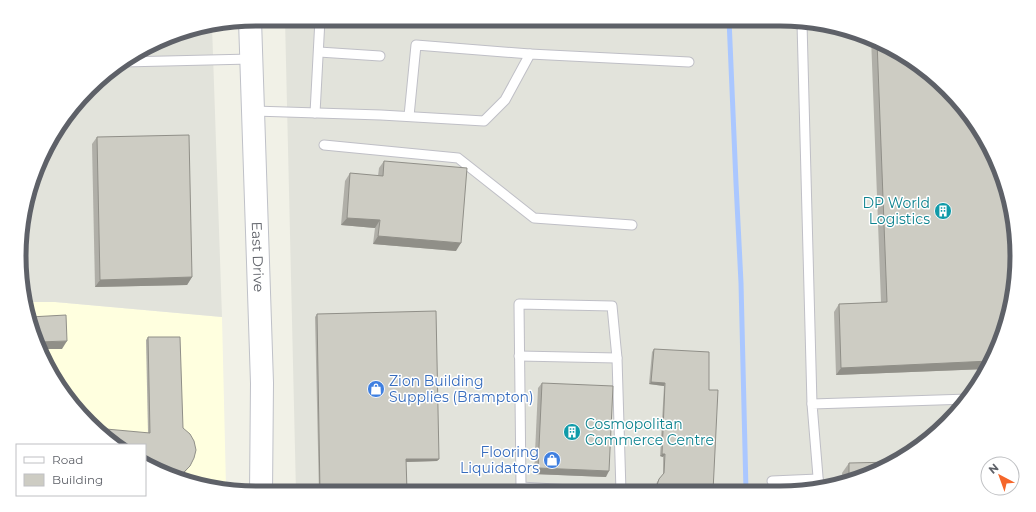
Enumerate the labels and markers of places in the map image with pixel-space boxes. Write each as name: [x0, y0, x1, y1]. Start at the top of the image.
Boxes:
place label: DP World Logistics: [862, 194, 930, 228]
building icon: DP World Logistics: [933, 201, 953, 221]
place label: Zion Building Supplies (Brampton): [389, 372, 534, 406]
shop icon: Zion Building Supplies (Brampton): [366, 379, 386, 399]
place label: Cosmopolitan Commerce Centre: [585, 415, 714, 449]
building icon: Cosmopolitan Commerce Centre: [562, 422, 582, 442]
place label: Flooring Liquidators: [460, 443, 539, 477]
shop icon: Flooring Liquidators: [542, 450, 562, 470]

